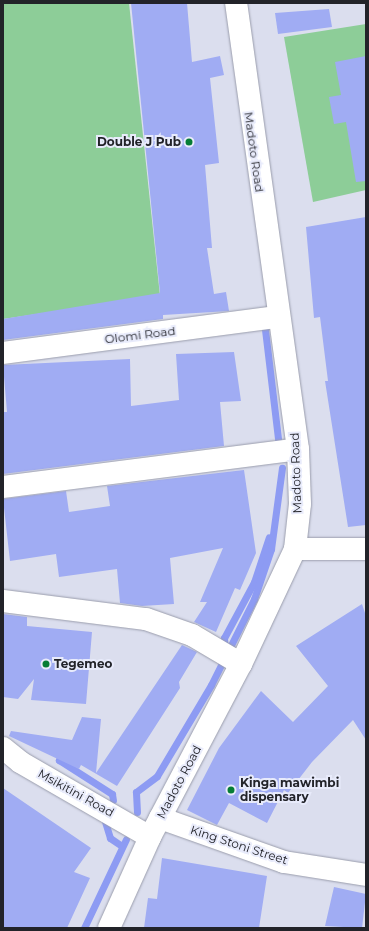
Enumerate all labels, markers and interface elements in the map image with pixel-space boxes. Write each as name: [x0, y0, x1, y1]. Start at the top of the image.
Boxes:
street label: Madoto Road: [241, 111, 267, 193]
place label: Double J Pub: [97, 135, 181, 149]
marker: Double J Pub: [184, 137, 194, 147]
street label: Olomi Road: [104, 324, 176, 346]
street label: Madoto Road: [287, 432, 305, 514]
place label: Tegemeo: [54, 657, 112, 671]
marker: Tegemeo: [41, 659, 51, 669]
street label: Madoto Road: [154, 743, 204, 821]
street label: Msikitini Road: [35, 766, 117, 820]
place label: Kinga mawimbi dispensary: [240, 776, 339, 804]
marker: Kinga mawimbi dispensary: [225, 784, 237, 796]
street label: King Stoni Street: [188, 822, 290, 868]

